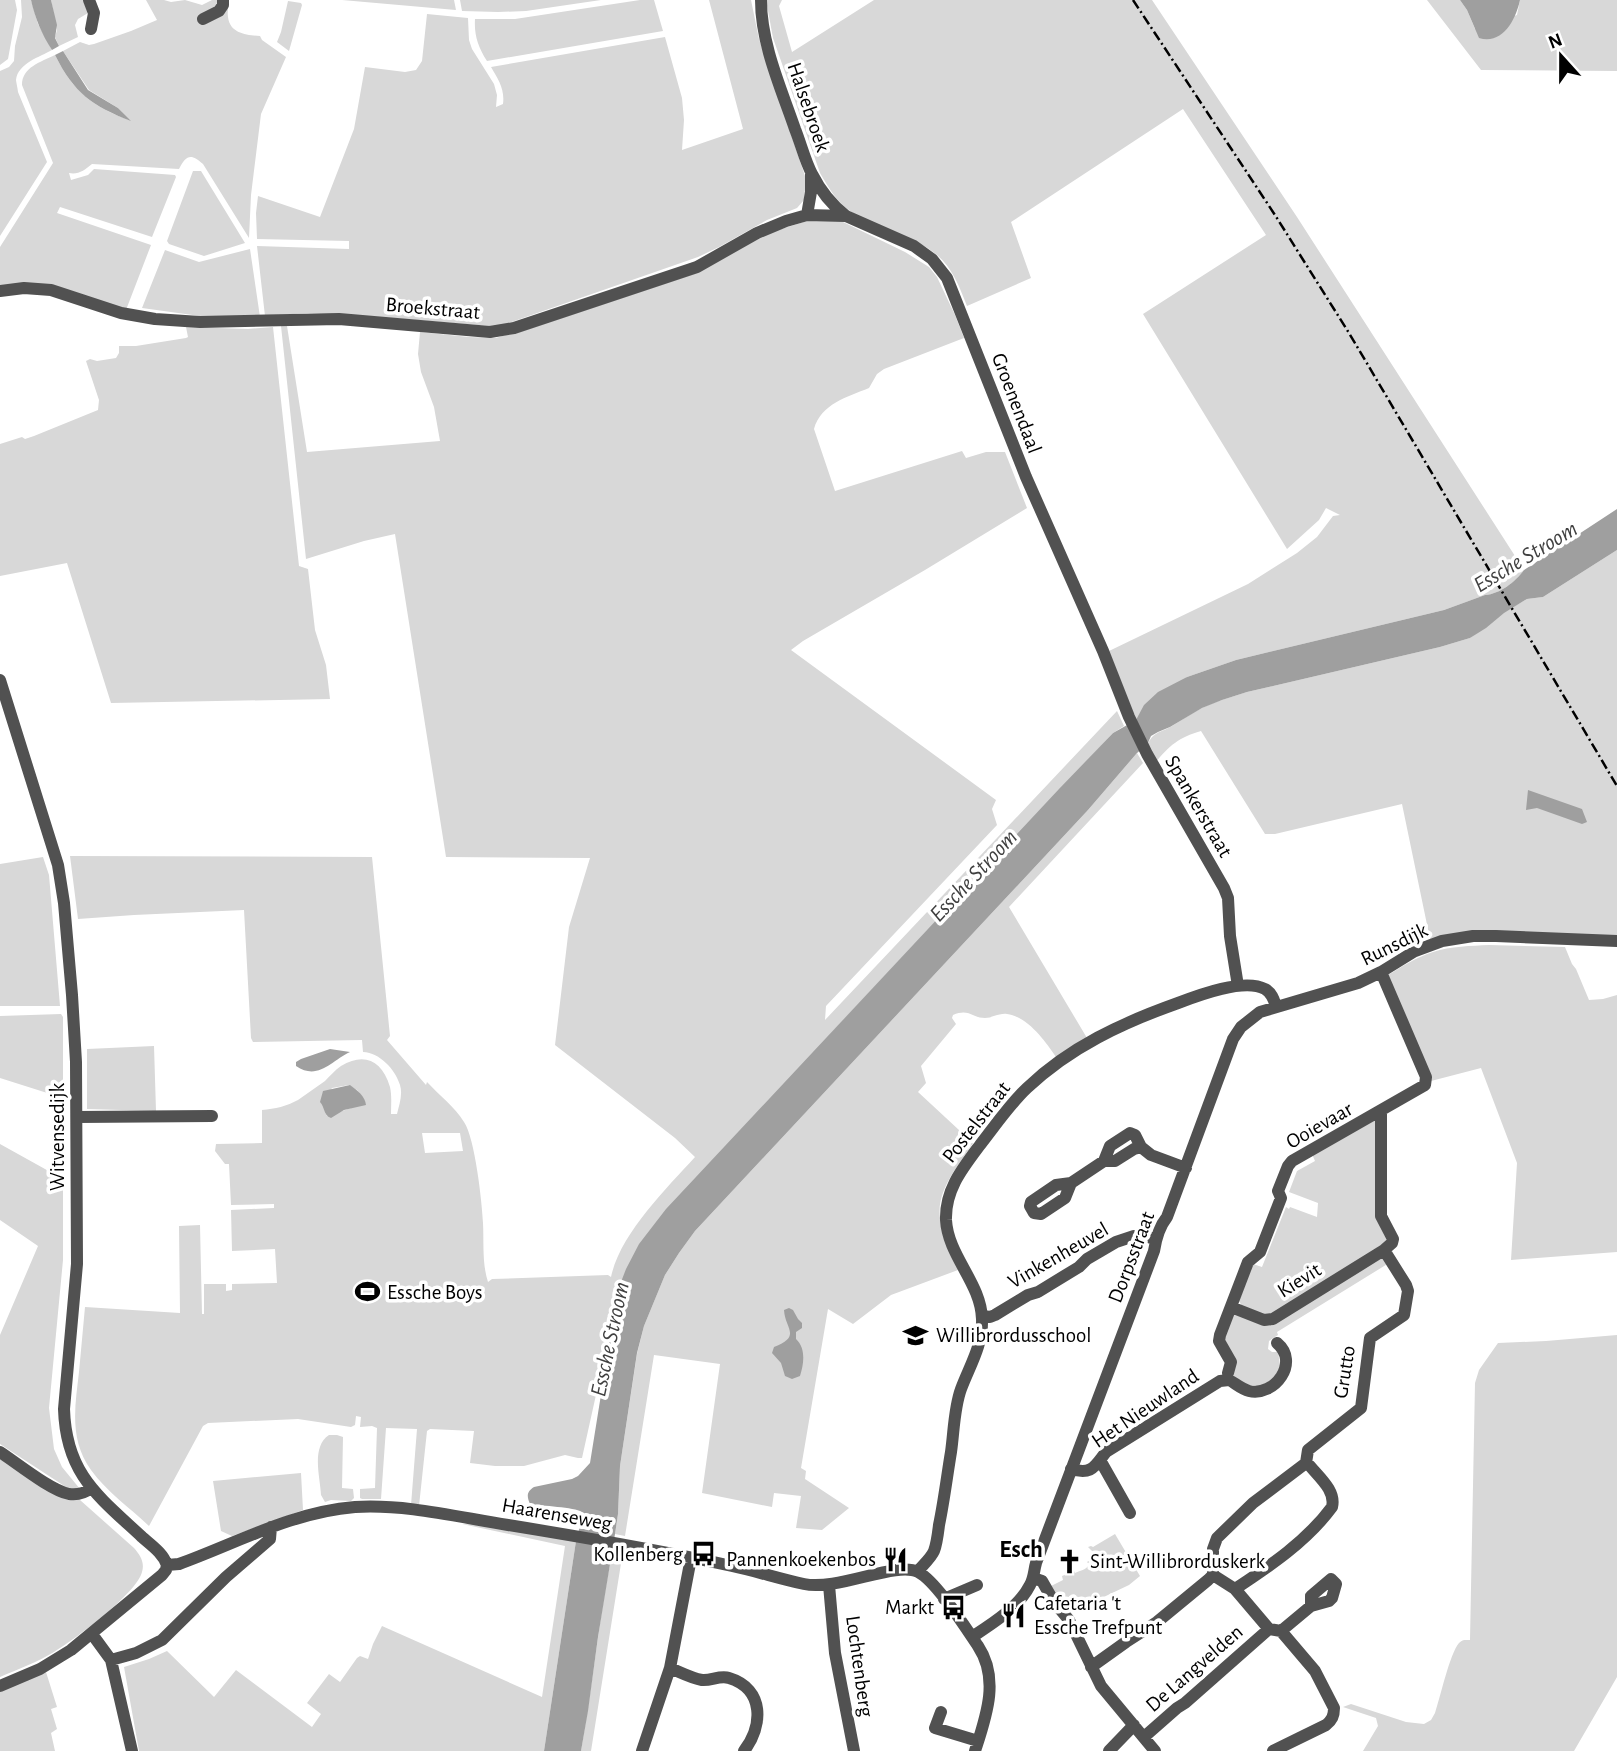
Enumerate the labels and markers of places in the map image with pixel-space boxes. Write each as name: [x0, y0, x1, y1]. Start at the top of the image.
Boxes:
sports icon: Essche Boys: [353, 1278, 381, 1306]
place label: Essche Boys: [387, 1282, 483, 1303]
school or university icon: Willibrordusschool: [902, 1321, 930, 1349]
place label: Willibrordusschool: [936, 1325, 1091, 1346]
bus stop icon: Kollenberg: [689, 1540, 717, 1568]
place label: Kollenberg: [593, 1544, 684, 1565]
restaurant icon: Pannenkoekenbos: [882, 1545, 910, 1573]
church icon: Sint-Willibrorduskerk: [1056, 1547, 1084, 1575]
place label: Pannenkoekenbos: [726, 1549, 876, 1570]
place label: Sint-Willibrorduskerk: [1090, 1551, 1266, 1572]
bus stop icon: Markt: [940, 1593, 968, 1621]
place label: Cafetaria 't Essche Trefpunt: [1034, 1593, 1163, 1638]
place label: Markt: [885, 1597, 934, 1618]
restaurant icon: Cafetaria 't Essche Trefpunt: [1000, 1601, 1028, 1629]

